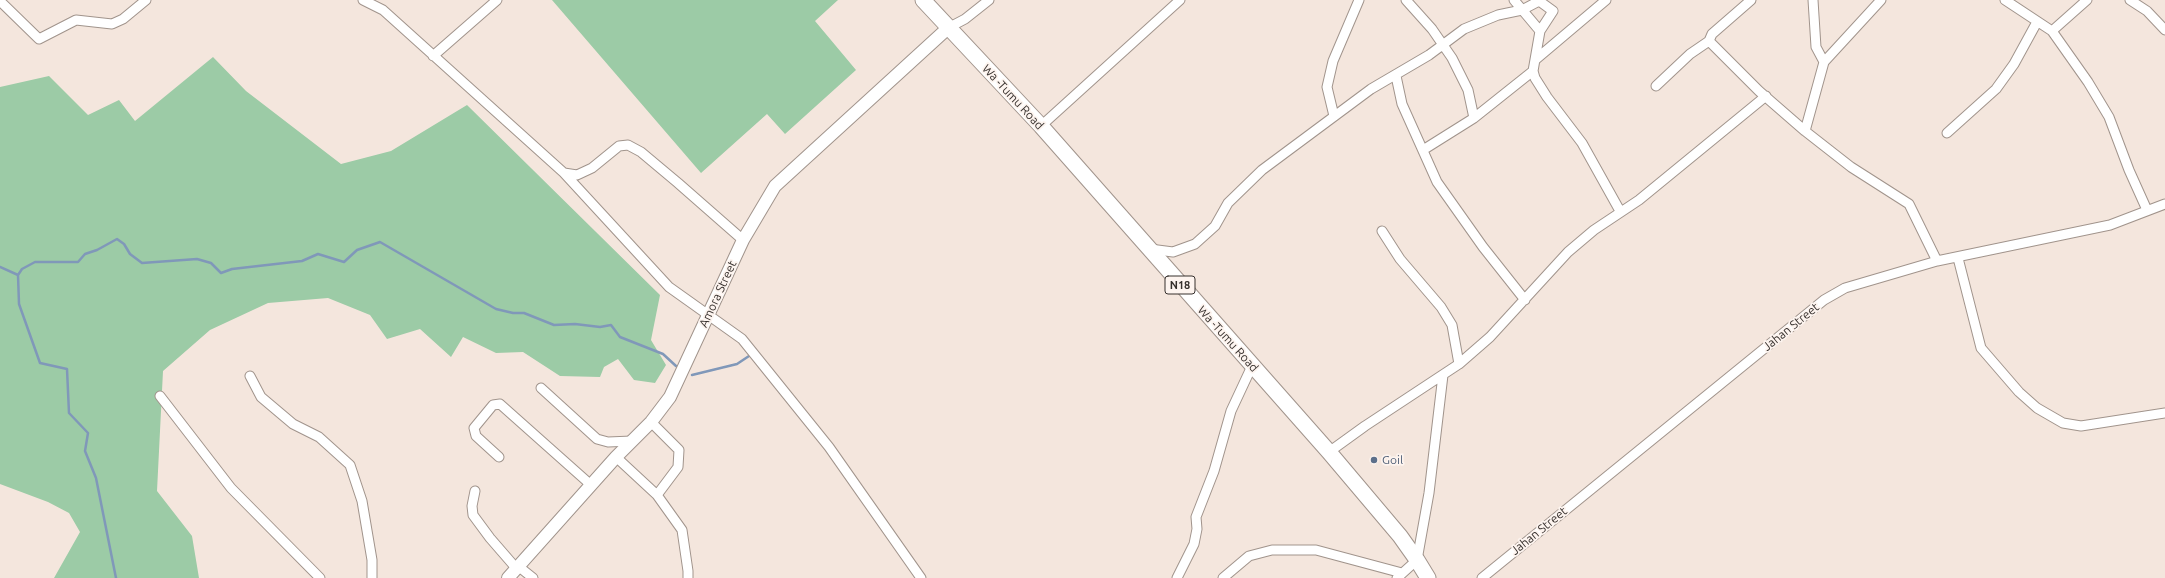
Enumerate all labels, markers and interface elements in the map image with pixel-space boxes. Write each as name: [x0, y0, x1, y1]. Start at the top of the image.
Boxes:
street label: Wa -Tumu Road: [979, 62, 1047, 132]
street label: Amora Street: [696, 258, 740, 330]
road number: N18: [1165, 276, 1195, 294]
street label: Jahan Street: [1760, 300, 1822, 354]
street label: Wa -Tumu Road: [1195, 303, 1261, 375]
place label: Goil: [1382, 453, 1403, 467]
marker: Goil: [1369, 455, 1379, 465]
street label: Jahan Street: [1508, 504, 1570, 558]

